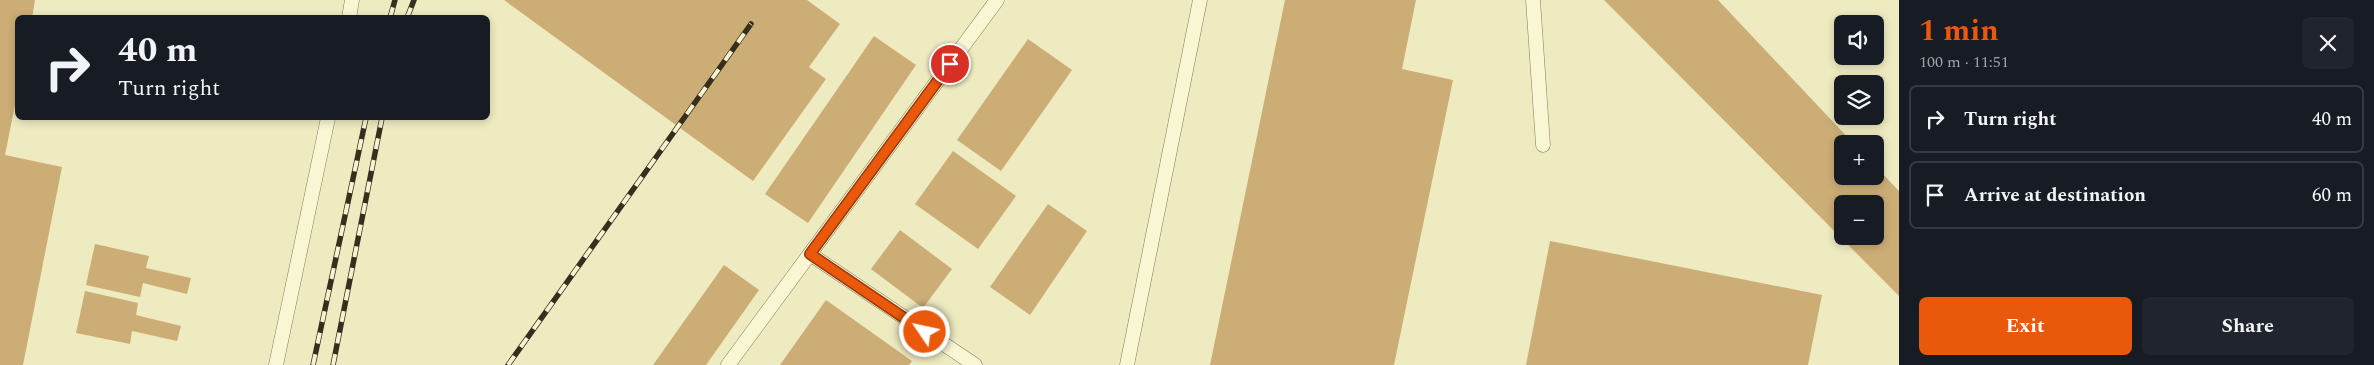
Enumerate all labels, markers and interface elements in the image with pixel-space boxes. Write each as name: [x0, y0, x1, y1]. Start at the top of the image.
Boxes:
text: 1 min: [1919, 8, 1999, 54]
map controls: [1834, 15, 1884, 245]
button: sound: [1834, 15, 1884, 65]
button: close: [2302, 17, 2354, 69]
text: 40 m: [118, 24, 198, 77]
icon: right: [35, 35, 100, 100]
pin: [929, 43, 971, 85]
icon: arrive: [936, 50, 964, 78]
text: 100 m · 11:51: [1919, 50, 2009, 74]
text: Turn right: [118, 72, 220, 105]
button: layers: [1834, 75, 1884, 125]
icon: right: [1921, 105, 1949, 133]
text: Turn right: [1964, 105, 2057, 134]
text: 40 m: [2312, 105, 2352, 134]
button: +: [1834, 135, 1884, 185]
icon: arrive: [1921, 181, 1949, 209]
text: Arrive at destination: [1964, 181, 2146, 210]
text: 60 m: [2312, 181, 2352, 210]
button: −: [1834, 195, 1884, 245]
button: Exit: [1919, 297, 2132, 355]
button: Share: [2142, 297, 2354, 355]
position arrow: [898, 305, 950, 357]

